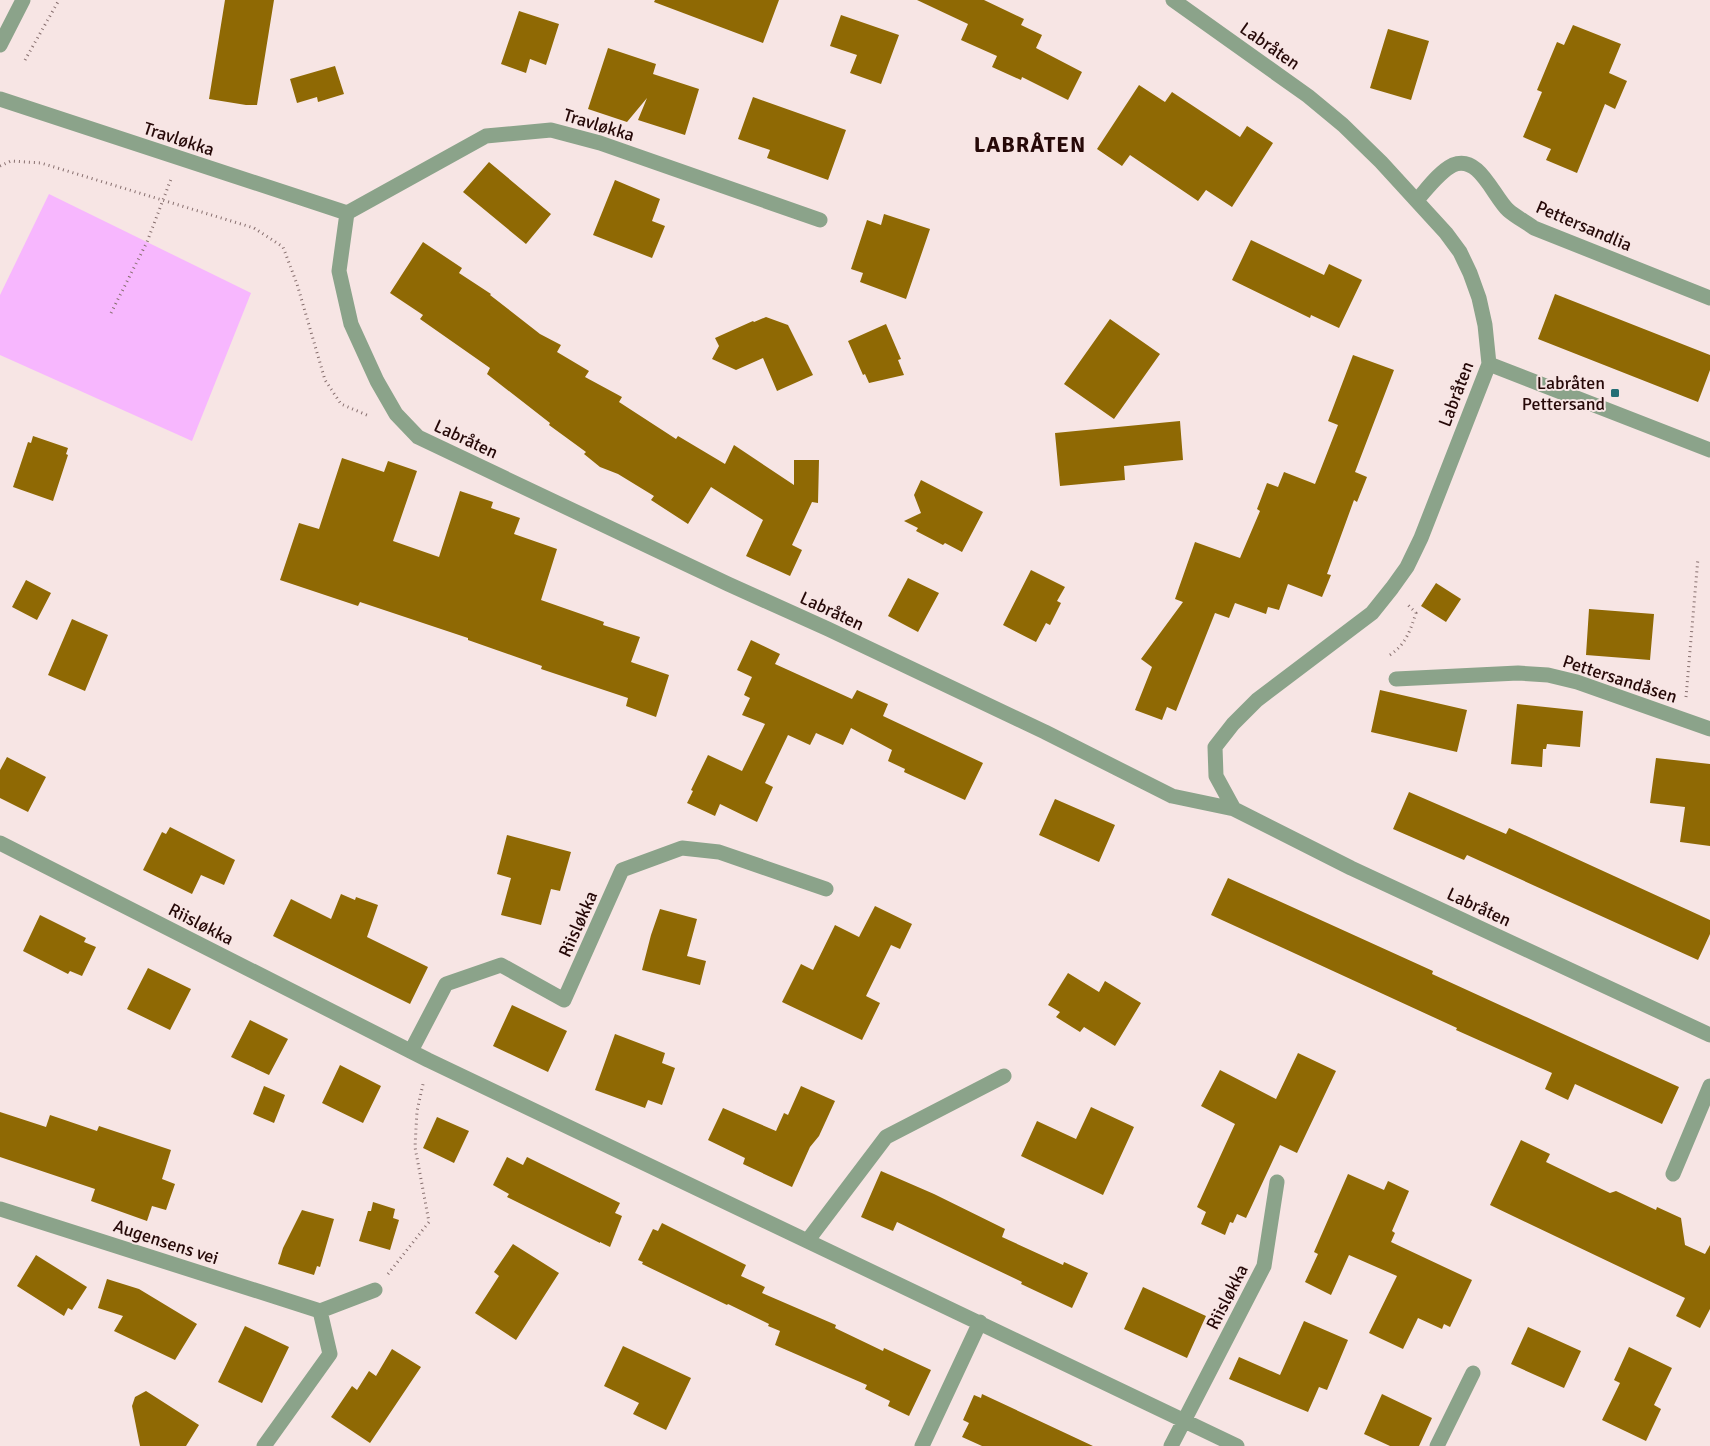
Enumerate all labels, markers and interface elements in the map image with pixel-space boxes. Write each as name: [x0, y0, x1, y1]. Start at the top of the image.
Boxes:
street label: Labråten: [1236, 17, 1304, 75]
street label: Travløkka: [561, 104, 637, 146]
street label: Travløkka: [141, 117, 217, 161]
district label: LABRÅTEN: [974, 131, 1086, 158]
street label: Pettersandlia: [1533, 196, 1635, 256]
street label: Labråten: [1434, 358, 1478, 430]
place label: Labråten Pettersand: [1522, 372, 1605, 415]
marker: Labråten Pettersand: [1609, 387, 1621, 399]
street label: Labråten: [430, 415, 502, 463]
street label: Labråten: [796, 587, 868, 635]
street label: Pettersandåsen: [1560, 650, 1680, 708]
street label: Labråten: [1443, 883, 1515, 931]
street label: Riisløkka: [554, 887, 602, 961]
street label: Riisløkka: [165, 898, 237, 950]
street label: Augensens vei: [111, 1215, 221, 1269]
street label: Riisløkka: [1201, 1261, 1253, 1333]

